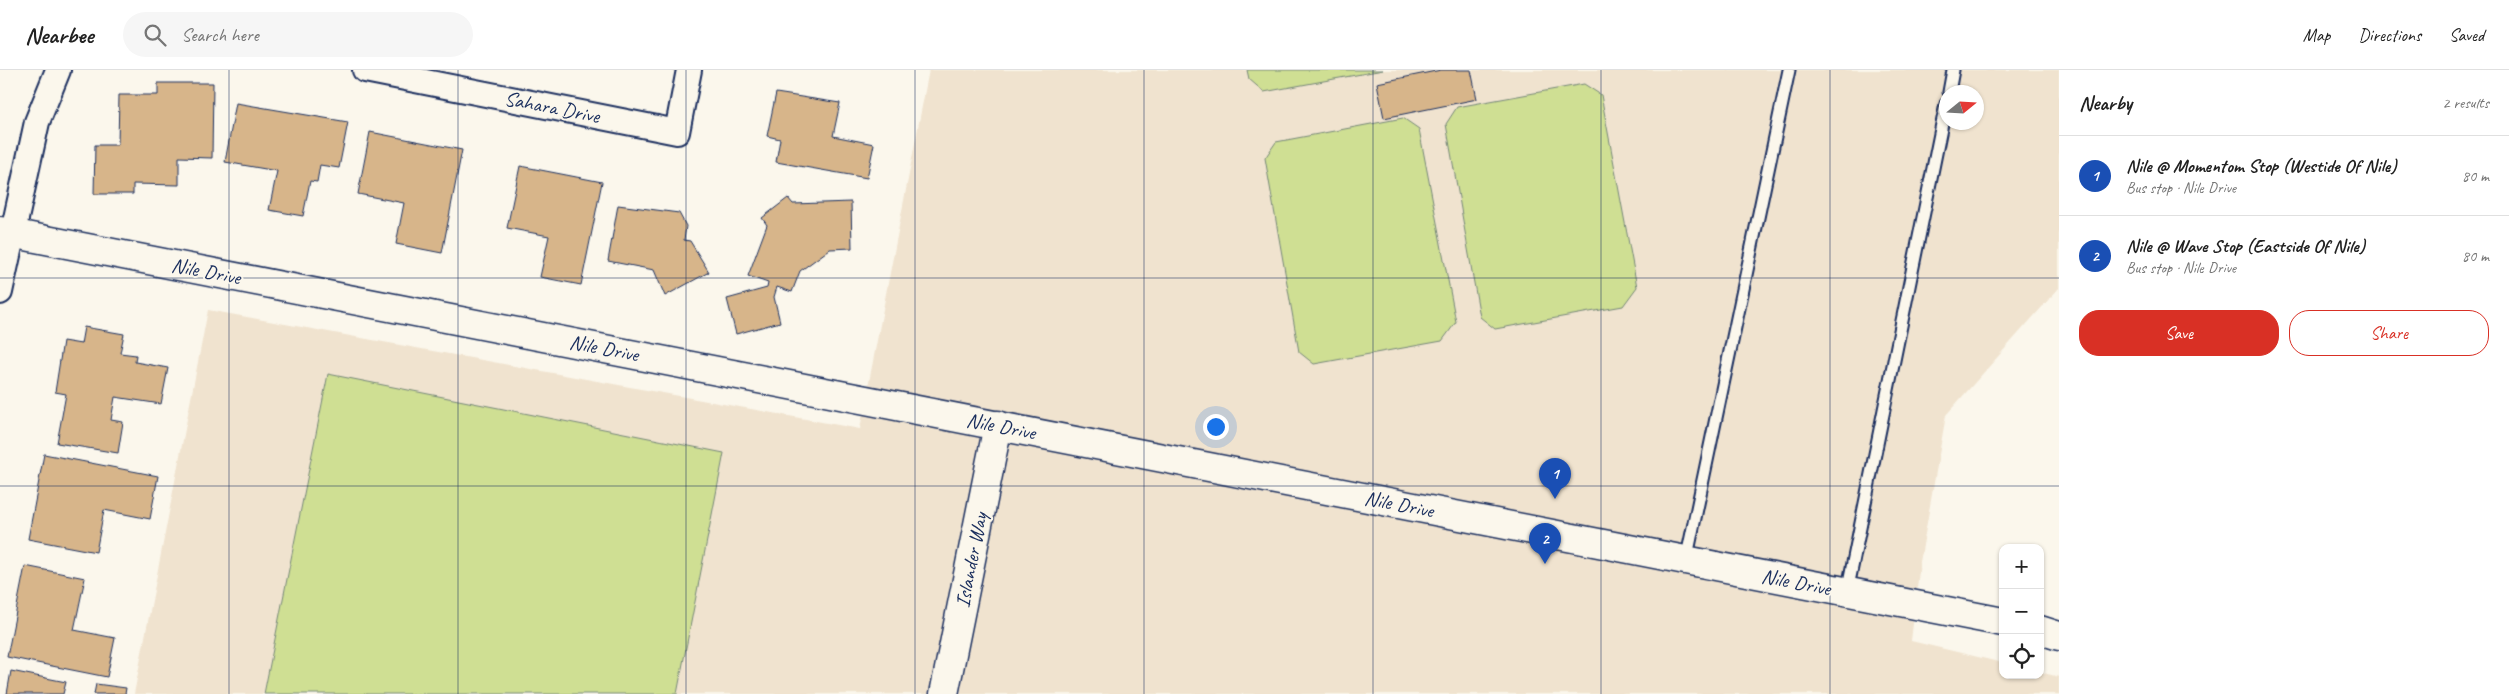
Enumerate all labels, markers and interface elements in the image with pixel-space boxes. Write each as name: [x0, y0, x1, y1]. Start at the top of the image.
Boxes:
search box: [123, 12, 473, 57]
text: Nearbee: [25, 20, 93, 50]
icon: search: [141, 21, 169, 49]
text: Search here: [181, 23, 259, 47]
text: Map: [2303, 24, 2330, 46]
text: Directions: [2358, 24, 2421, 46]
text: Saved: [2449, 24, 2484, 46]
street label: Sahara Drive: [502, 85, 603, 129]
north arrow: [1939, 85, 1984, 130]
text: Nearby: [2079, 90, 2132, 116]
text: 2 results: [2442, 93, 2489, 113]
text: Nile @ Momentom Stop (Westide Of Nile): [2126, 154, 2396, 178]
text: 1: [2091, 166, 2099, 186]
text: 80 m: [2462, 166, 2489, 186]
text: Bus stop · Nile Drive: [2126, 178, 2236, 198]
text: Nile @ Wave Stop (Eastside Of Nile): [2126, 234, 2365, 258]
text: 2: [2091, 246, 2099, 266]
text: 80 m: [2462, 246, 2489, 266]
street label: Nile Drive: [169, 252, 245, 291]
text: Bus stop · Nile Drive: [2126, 258, 2236, 278]
button: Save: [2079, 310, 2279, 356]
button: Share: [2289, 310, 2489, 356]
street label: Nile Drive: [567, 329, 643, 368]
street label: Nile Drive: [964, 407, 1040, 446]
your location: [1203, 414, 1229, 440]
pin: 1: [1539, 458, 1571, 499]
street label: Nile Drive: [1362, 485, 1438, 524]
street label: Islander Way: [949, 509, 993, 610]
pin: 2: [1529, 523, 1561, 564]
map controls: [1999, 544, 2044, 679]
button: +: [1999, 544, 2044, 589]
street label: Nile Drive: [1759, 563, 1835, 602]
button: −: [1999, 589, 2044, 634]
button: locate: [1999, 634, 2044, 679]

